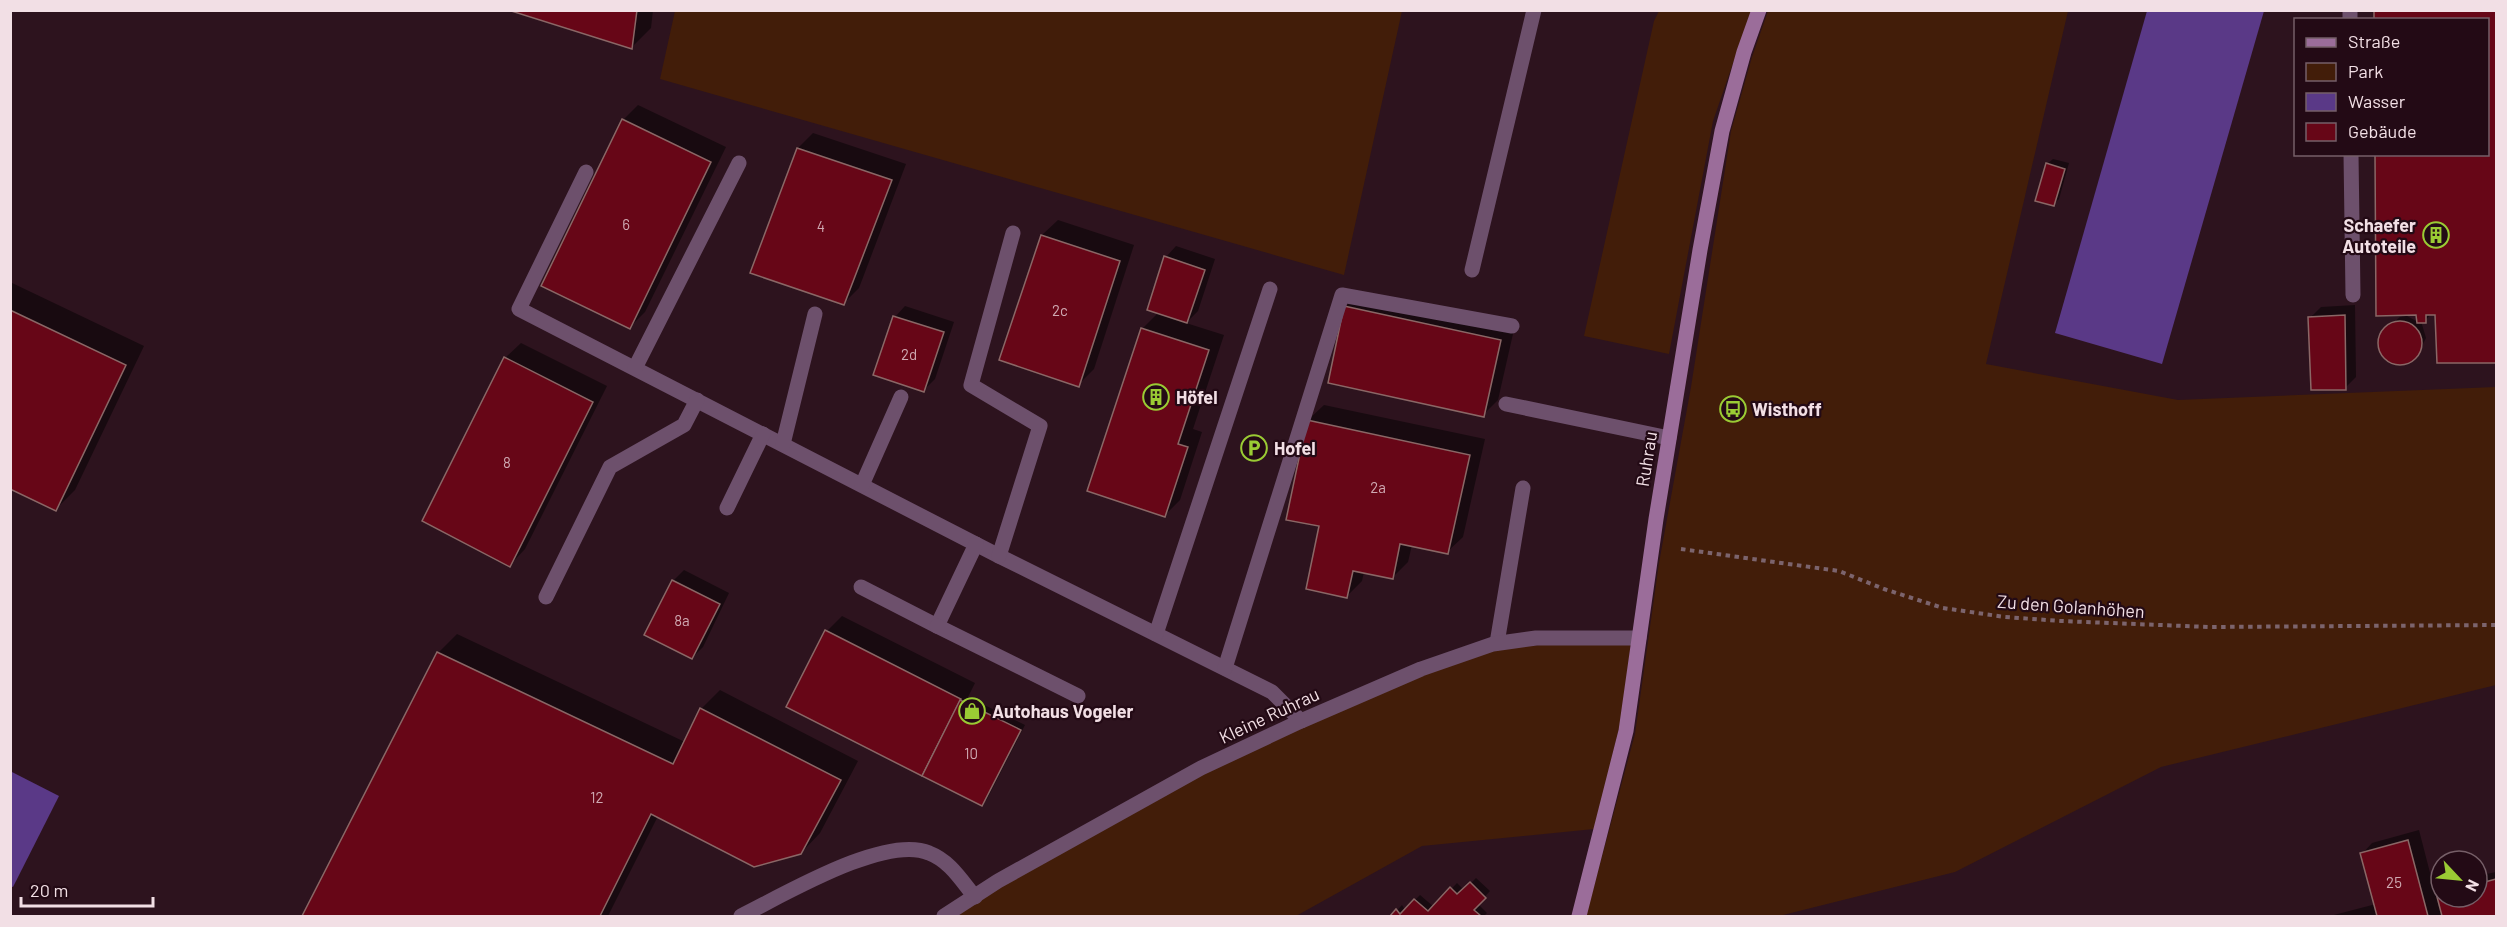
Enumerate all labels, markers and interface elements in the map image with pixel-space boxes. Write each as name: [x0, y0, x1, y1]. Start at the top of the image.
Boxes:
legend: [2294, 18, 2489, 156]
text: Straße: [2348, 30, 2400, 52]
text: Park: [2348, 60, 2383, 82]
text: Wasser: [2348, 90, 2406, 112]
text: Gebäude: [2348, 120, 2417, 142]
place label: Schaefer Autoteile: [2342, 214, 2416, 257]
house number: 6: [622, 215, 630, 233]
house number: 4: [817, 217, 825, 235]
building icon: Schaefer Autoteile: [2421, 220, 2451, 250]
house number: 2c: [1052, 301, 1068, 319]
house number: 2d: [901, 345, 917, 363]
building icon: Höfel: [1141, 382, 1171, 412]
place label: Höfel: [1176, 386, 1218, 408]
bus stop icon: Wisthoff: [1718, 394, 1748, 424]
place label: Wisthoff: [1752, 398, 1822, 420]
street label: Ruhrau: [1631, 430, 1661, 488]
parking icon: Hofel: [1239, 433, 1269, 463]
place label: Hofel: [1274, 437, 1316, 459]
house number: 8: [503, 453, 511, 471]
house number: 2a: [1370, 478, 1386, 496]
street label: Zu den Golanhöhen: [1997, 590, 2145, 622]
house number: 8a: [674, 611, 690, 629]
street label: Kleine Ruhrau: [1215, 682, 1323, 748]
shop icon: Autohaus Vogeler: [957, 696, 987, 726]
place label: Autohaus Vogeler: [992, 700, 1134, 722]
house number: 10: [964, 744, 978, 762]
house number: 12: [590, 788, 604, 806]
north arrow: [2429, 849, 2489, 909]
scale bar: [21, 870, 153, 908]
house number: 25: [2386, 873, 2402, 891]
text: N: [2462, 877, 2484, 895]
text: 20 m: [30, 879, 68, 901]

